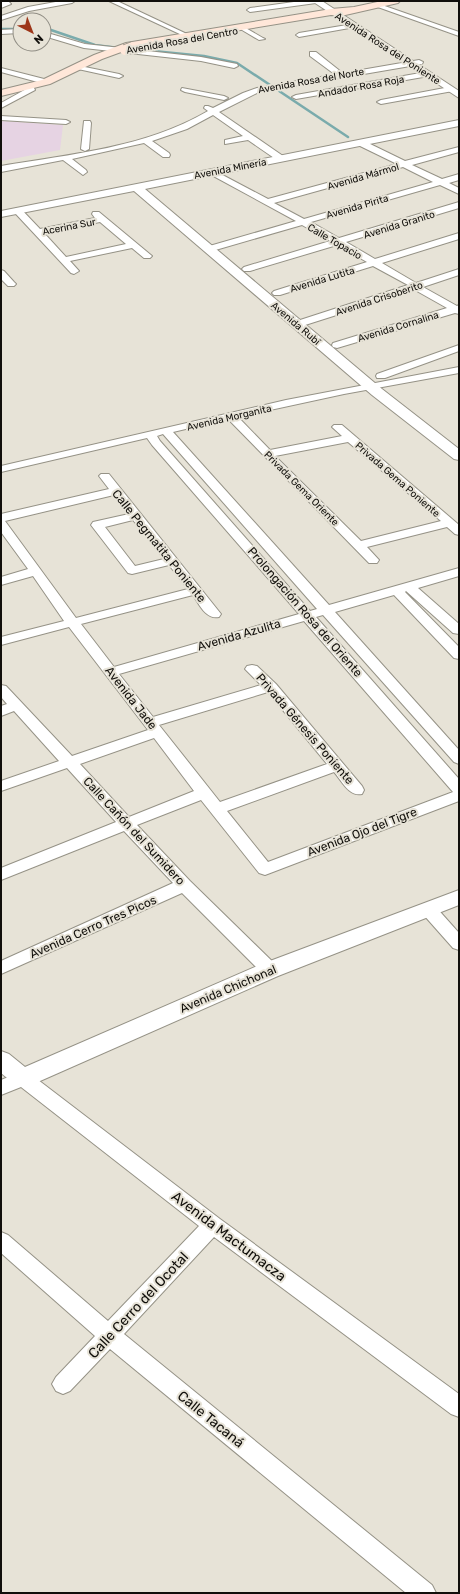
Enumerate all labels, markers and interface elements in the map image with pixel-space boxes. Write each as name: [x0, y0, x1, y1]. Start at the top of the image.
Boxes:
street label: Avenida Rosa del Poniente: [333, 10, 443, 88]
north arrow: [12, 12, 52, 52]
street label: Avenida Rosa del Centro: [125, 25, 239, 57]
text: N: [31, 32, 46, 47]
street label: Avenida Rosa del Norte: [257, 66, 366, 96]
street label: Andador Rosa Roja: [317, 73, 405, 100]
street label: Avenida Minería: [193, 156, 267, 182]
street label: Avenida Mármol: [326, 161, 401, 193]
street label: Avenida Pirita: [325, 192, 390, 222]
street label: Avenida Granito: [362, 208, 437, 242]
street label: Acerina Sur: [42, 216, 97, 238]
street label: Calle Topacio: [305, 222, 364, 262]
street label: Avenida Lutita: [289, 264, 356, 295]
street label: Avenida Crisoberito: [334, 279, 425, 319]
street label: Avenida Rubí: [268, 300, 323, 348]
street label: Avenida Cornalina: [356, 309, 440, 345]
street label: Avenida Morganita: [186, 402, 273, 434]
street label: Privada Gema Poniente: [353, 440, 442, 520]
street label: Privada Gema Oriente: [261, 449, 341, 529]
street label: Calle Pegmatita Poniente: [109, 487, 209, 605]
street label: Prolongación Rosa del Oriente: [245, 544, 365, 680]
street label: Avenida Azulita: [196, 616, 282, 654]
street label: Avenida Jade: [102, 664, 160, 732]
street label: Privada Génesis Poniente: [253, 671, 357, 787]
street label: Calle Cañón del Sumidero: [80, 774, 188, 888]
street label: Avenida Ojo del Tigre: [305, 805, 419, 859]
street label: Avenida Cerro Tres Picos: [27, 893, 159, 961]
street label: Avenida Chichonal: [178, 962, 278, 1016]
street label: Avenida Mactumacza: [168, 1188, 289, 1285]
street label: Calle Cerro del Ocotal: [85, 1249, 192, 1362]
street label: Calle Tacaná: [174, 1387, 248, 1451]

